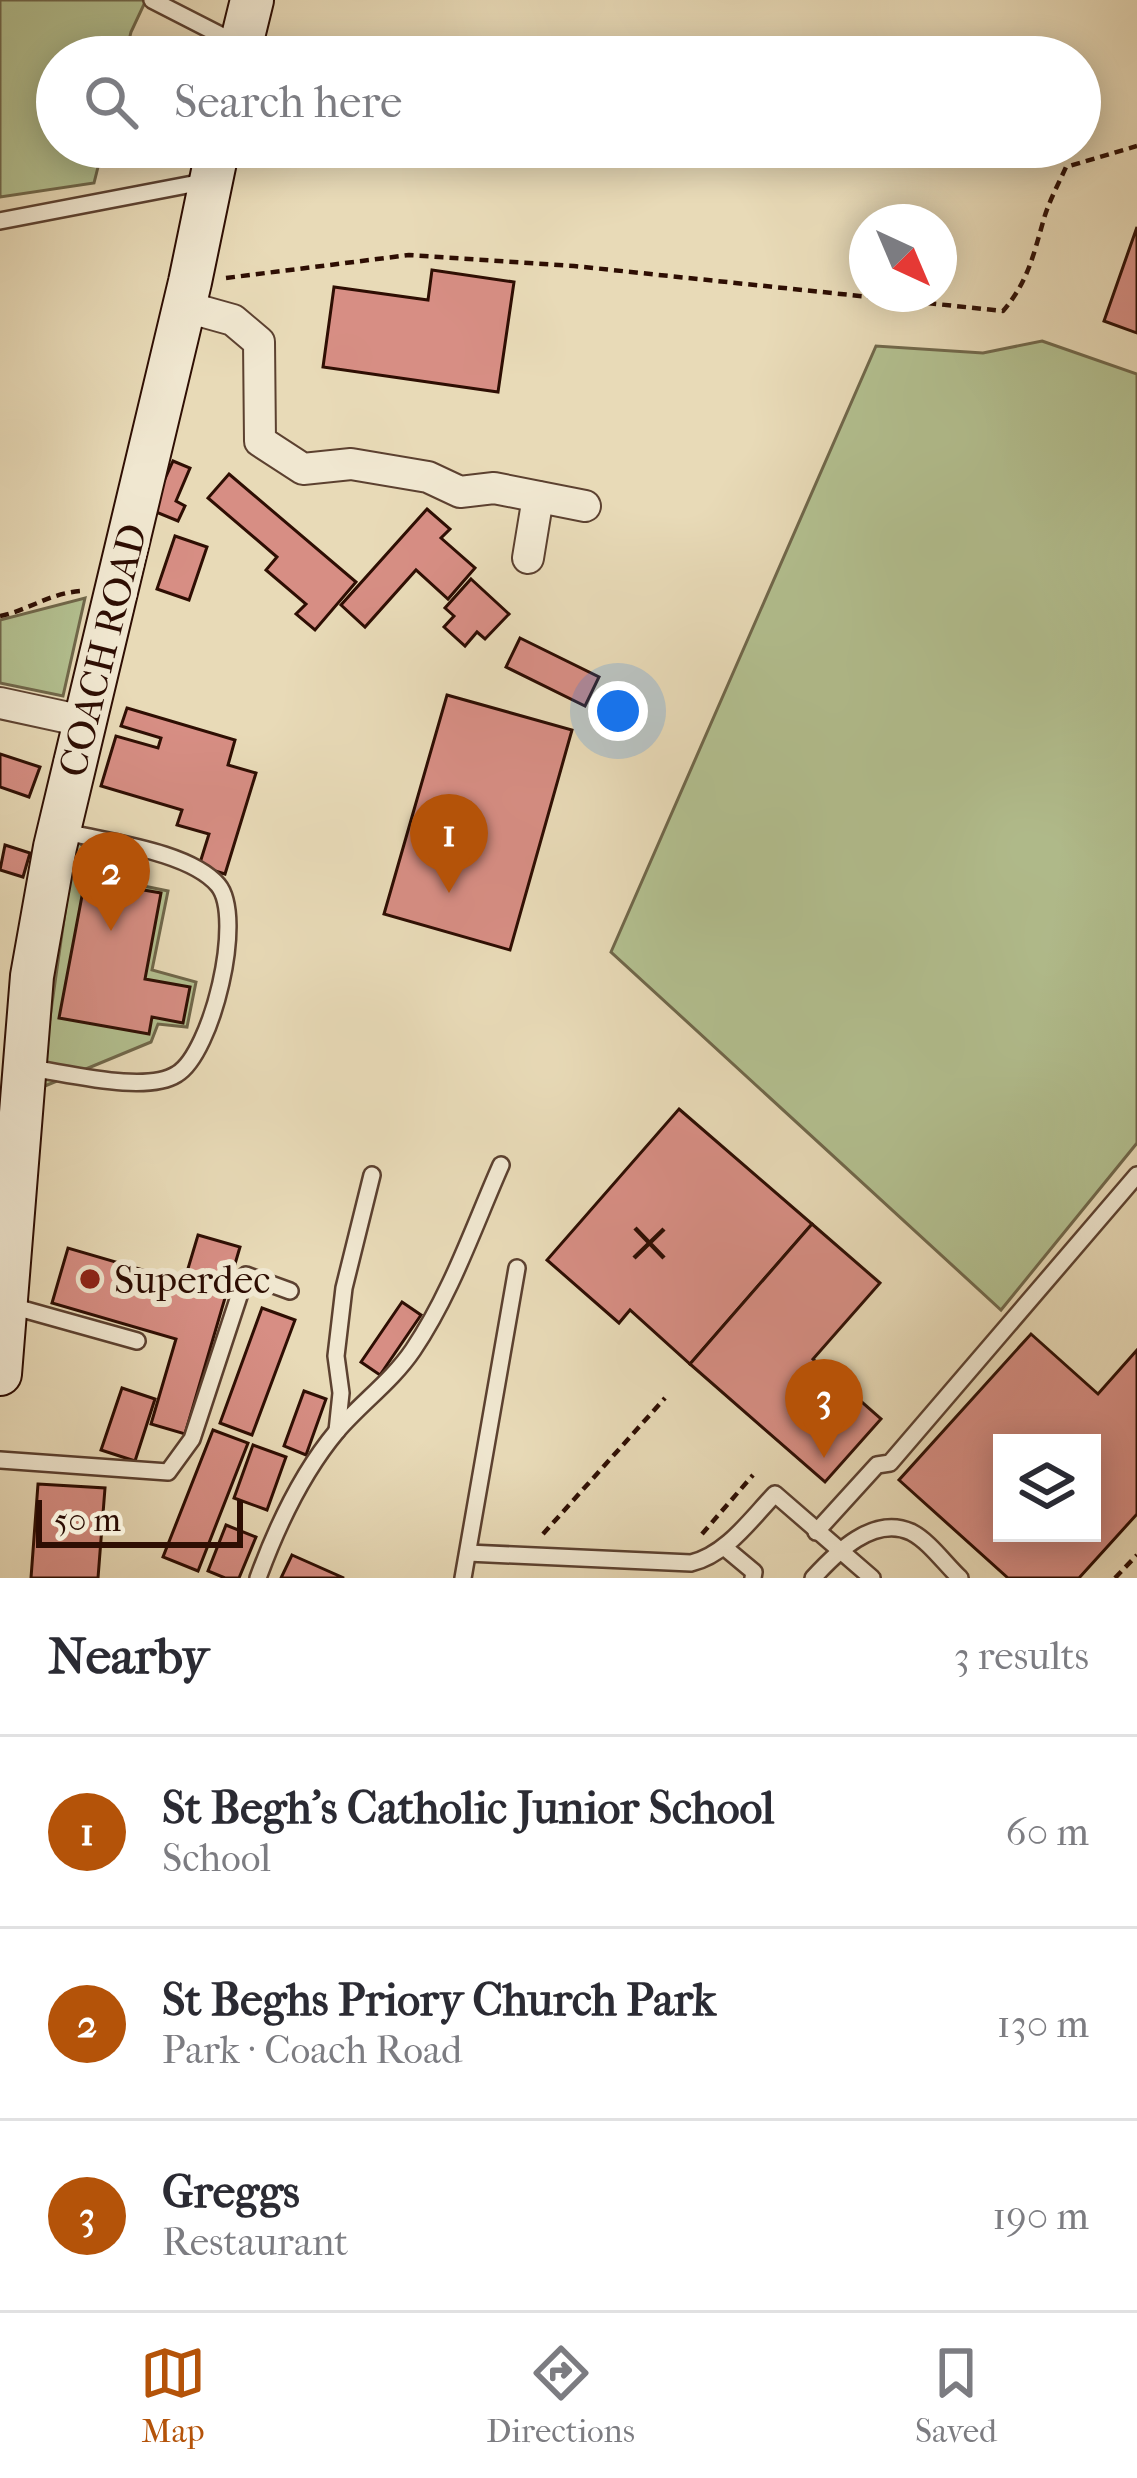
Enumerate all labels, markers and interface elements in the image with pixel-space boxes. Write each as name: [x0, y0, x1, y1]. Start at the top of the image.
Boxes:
search box: [36, 36, 1101, 168]
icon: search: [78, 69, 144, 135]
text: Search here: [174, 76, 402, 129]
north arrow: [849, 204, 957, 312]
street label: COACH ROAD: [49, 519, 157, 781]
your location: [588, 681, 648, 741]
pin: 1: [410, 794, 488, 893]
pin: 2: [72, 832, 150, 931]
place label: Superdec: [114, 1257, 270, 1303]
marker: Superdec: [77, 1266, 103, 1292]
pin: 3: [785, 1359, 863, 1458]
map controls: [993, 1434, 1101, 1542]
button: layers: [993, 1434, 1101, 1542]
scale bar: [36, 1494, 243, 1547]
text: 50 m: [54, 1501, 121, 1540]
text: Nearby: [48, 1626, 209, 1686]
text: 3 results: [954, 1633, 1089, 1679]
text: St Begh's Catholic Junior School: [162, 1782, 774, 1835]
text: 1: [80, 1809, 94, 1855]
text: 60 m: [1006, 1809, 1089, 1855]
text: School: [162, 1835, 271, 1881]
text: St Beghs Priory Church Park: [162, 1974, 716, 2027]
text: 2: [77, 2001, 97, 2047]
text: 130 m: [997, 2001, 1089, 2047]
text: Park · Coach Road: [162, 2027, 462, 2073]
text: Greggs: [162, 2166, 300, 2219]
text: 3: [79, 2193, 95, 2239]
text: 190 m: [992, 2193, 1089, 2239]
text: Restaurant: [162, 2219, 348, 2265]
tab: Map: [140, 2340, 206, 2451]
tab: Directions: [486, 2340, 635, 2451]
tab: Saved: [915, 2340, 997, 2451]

